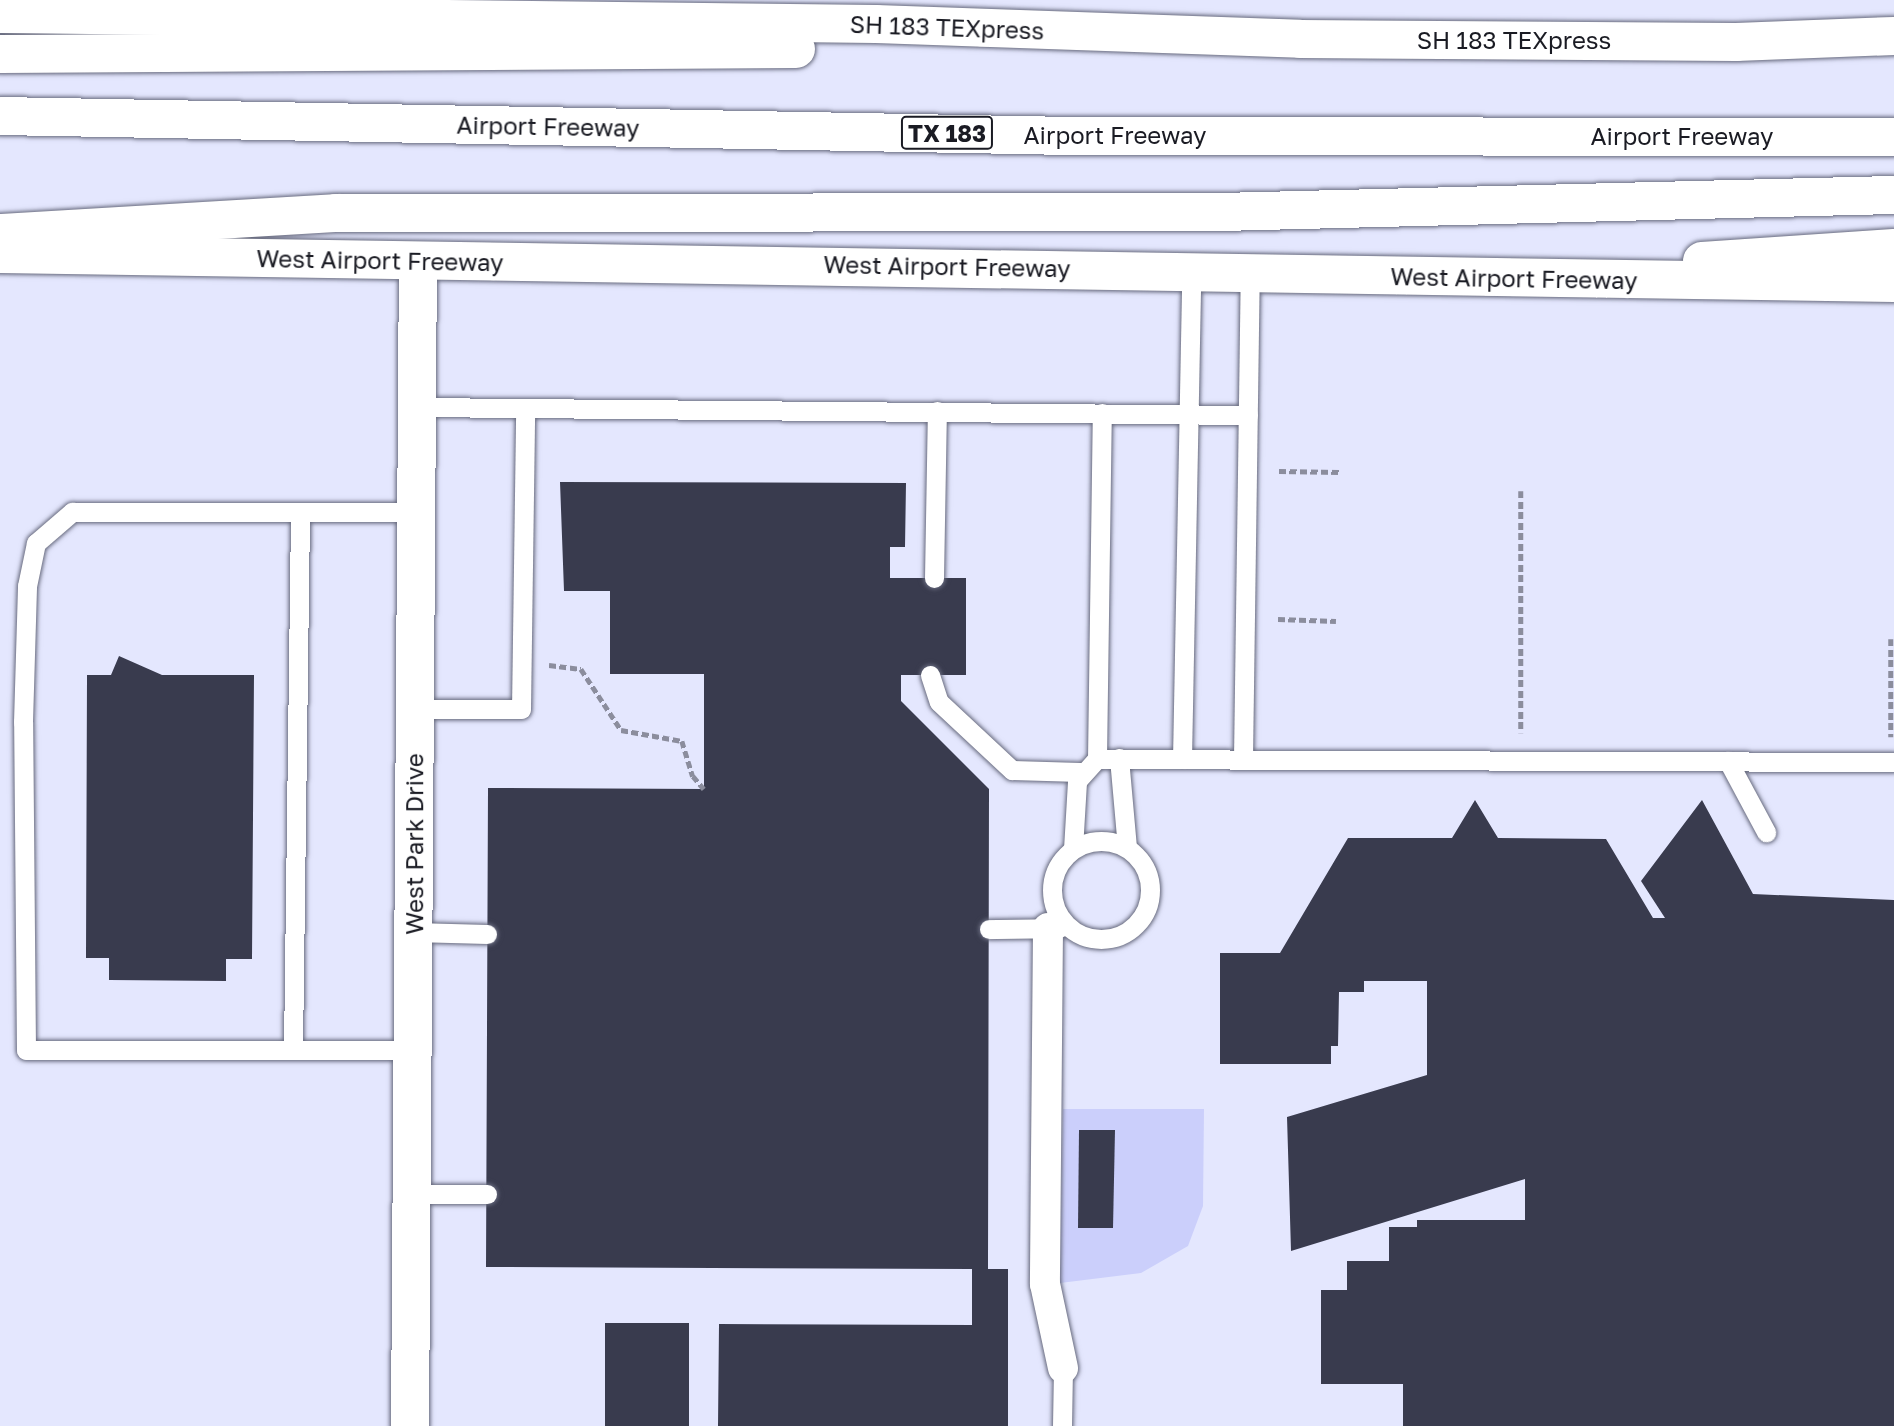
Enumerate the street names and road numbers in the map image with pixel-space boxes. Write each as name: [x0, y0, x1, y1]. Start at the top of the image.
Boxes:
street label: SH 183 TEXpress: [849, 9, 1045, 45]
street label: SH 183 TEXpress: [1417, 26, 1611, 54]
street label: Airport Freeway: [456, 110, 640, 142]
road number: TX 183: [900, 114, 994, 152]
street label: Airport Freeway: [1024, 121, 1206, 149]
street label: Airport Freeway: [1591, 122, 1773, 150]
street label: West Airport Freeway: [256, 243, 504, 277]
street label: West Airport Freeway: [823, 249, 1071, 283]
street label: West Airport Freeway: [1390, 261, 1638, 295]
street label: West Park Drive: [400, 753, 428, 935]

